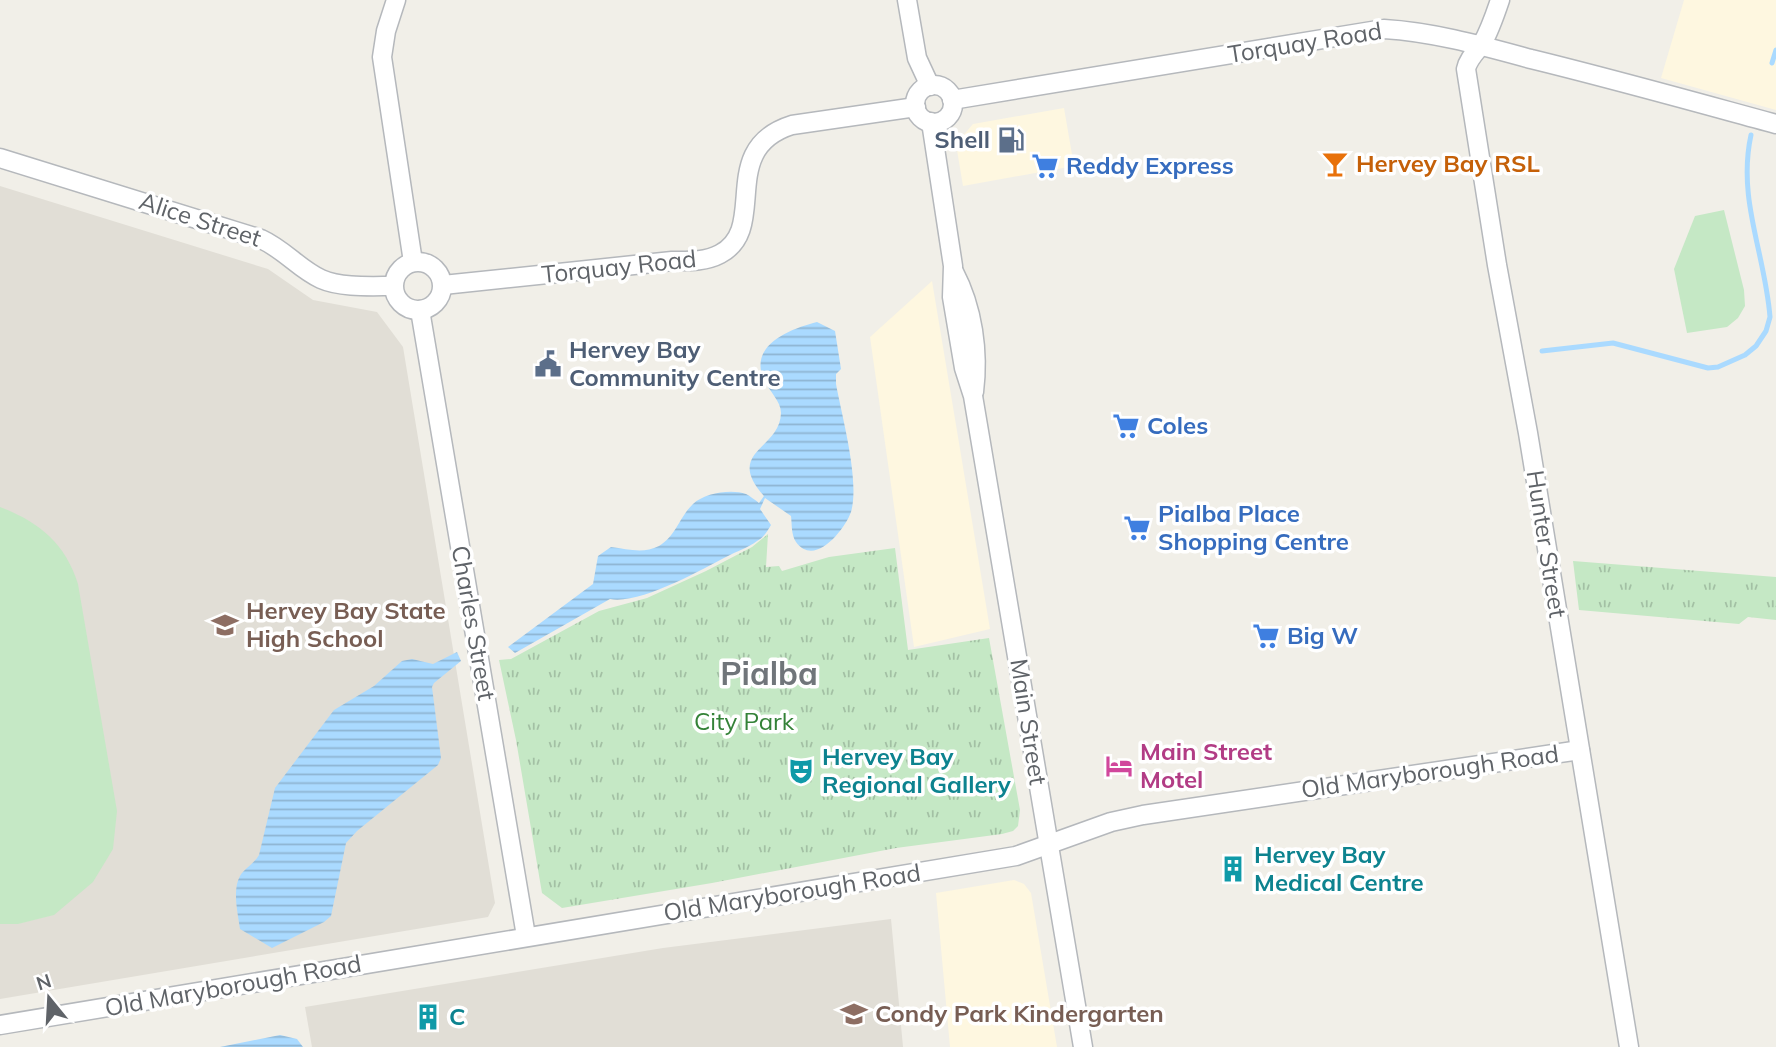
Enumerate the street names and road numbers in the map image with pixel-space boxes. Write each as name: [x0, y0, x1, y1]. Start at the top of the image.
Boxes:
street label: Torquay Road: [1226, 15, 1384, 69]
street label: Alice Street: [136, 185, 265, 253]
street label: Torquay Road: [540, 243, 698, 289]
street label: Hunter Street: [1521, 468, 1573, 620]
street label: Charles Street: [446, 543, 502, 703]
street label: Main Street: [1004, 657, 1054, 787]
street label: Old Maryborough Road: [1299, 738, 1561, 804]
street label: Old Maryborough Road: [661, 857, 923, 927]
street label: Old Maryborough Road: [102, 948, 363, 1022]

